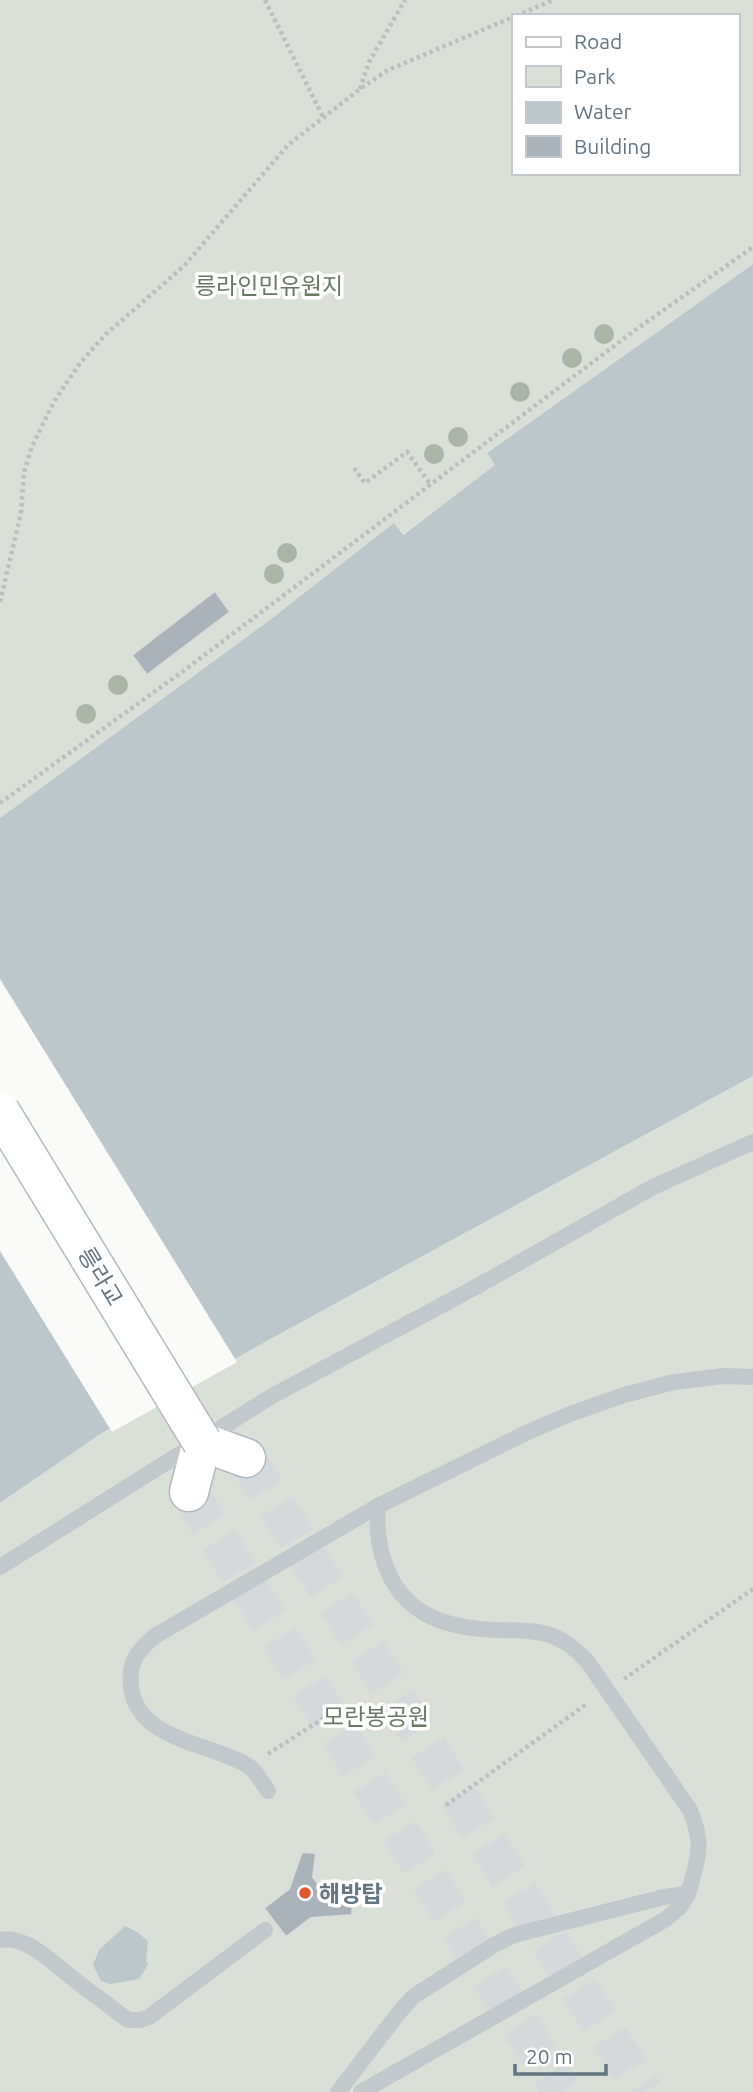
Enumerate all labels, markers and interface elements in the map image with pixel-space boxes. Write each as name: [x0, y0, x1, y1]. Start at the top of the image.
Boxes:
legend: [512, 14, 739, 175]
text: Road: [574, 29, 622, 53]
text: Park: [574, 64, 616, 88]
text: Water: [574, 99, 632, 123]
text: Building: [574, 134, 651, 158]
park label: 릉라인민유원지: [195, 273, 343, 298]
street label: 릉라교: [74, 1242, 128, 1310]
park label: 모란봉공원: [323, 1704, 429, 1729]
place label: 해방탑: [319, 1881, 382, 1906]
marker: 해방탑: [297, 1885, 313, 1901]
scale bar: [515, 2032, 606, 2076]
text: 20 m: [526, 2044, 573, 2068]

